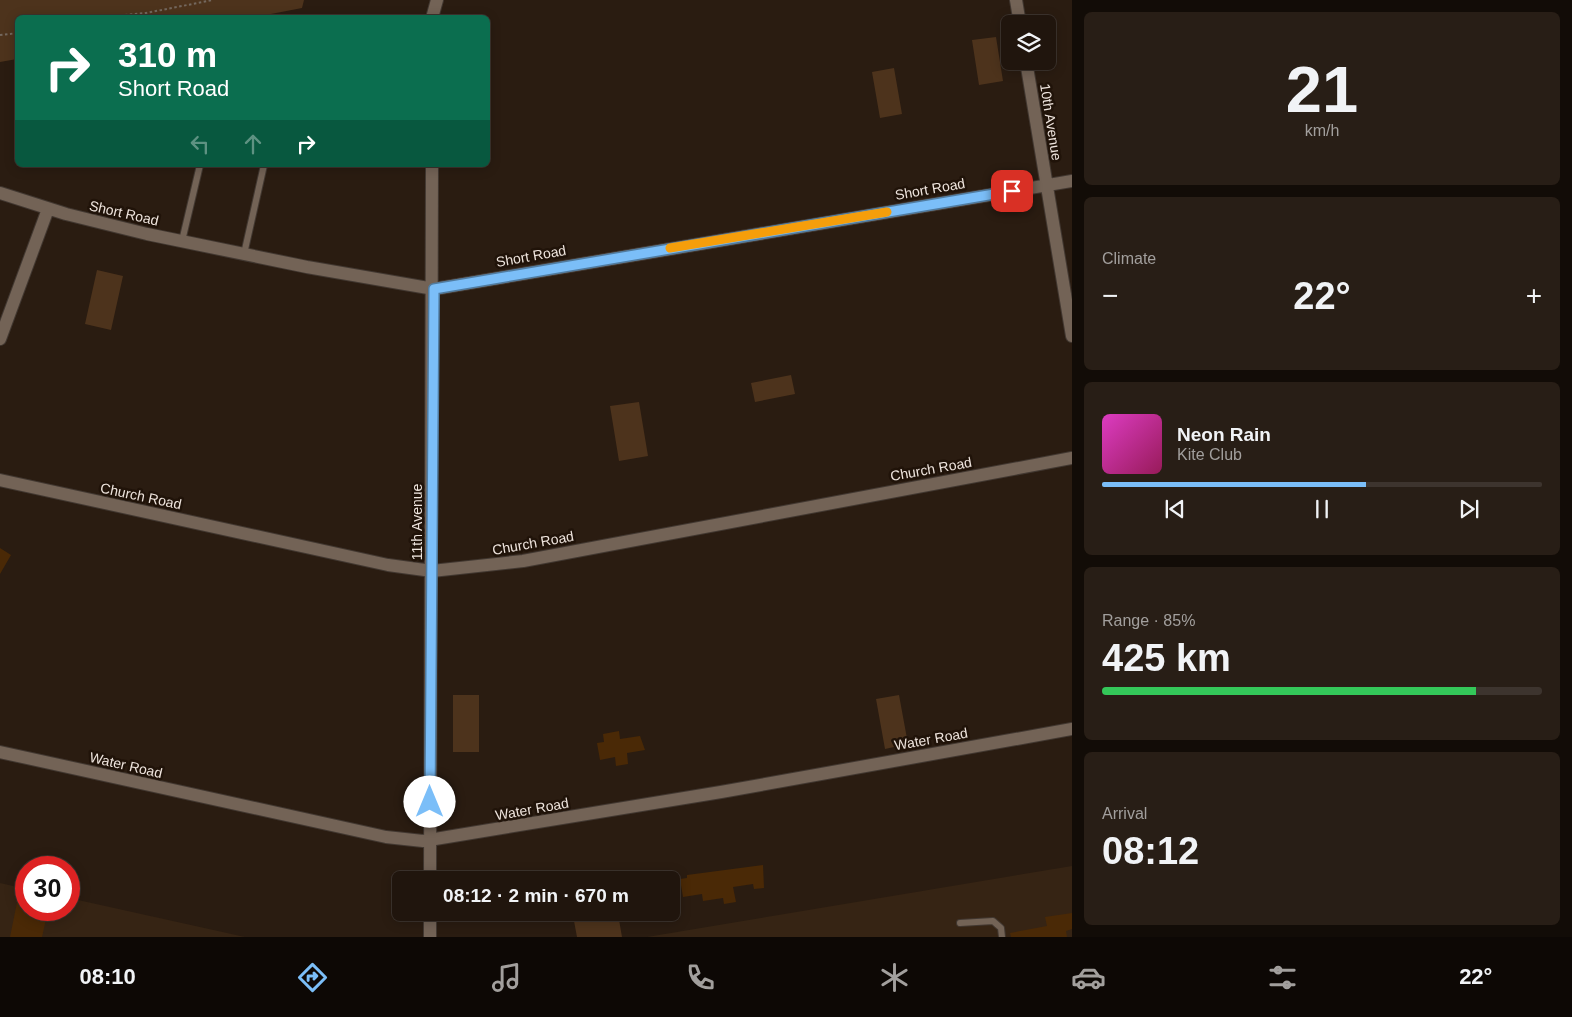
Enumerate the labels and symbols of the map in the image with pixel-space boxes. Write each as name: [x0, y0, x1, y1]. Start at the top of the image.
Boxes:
street label: 10th Avenue: [1037, 82, 1065, 162]
pin: [991, 170, 1033, 212]
street label: Short Road: [894, 175, 966, 203]
street label: Short Road: [88, 197, 160, 229]
street label: Short Road: [495, 242, 567, 270]
street label: Church Road: [889, 454, 973, 484]
street label: Church Road: [99, 480, 183, 512]
street label: 11th Avenue: [409, 484, 425, 560]
street label: Church Road: [491, 528, 575, 558]
street label: Water Road: [893, 725, 969, 753]
street label: Water Road: [88, 749, 164, 781]
position arrow: [403, 775, 455, 827]
street label: Water Road: [494, 795, 570, 823]
speed limit sign: 30: [15, 856, 80, 921]

